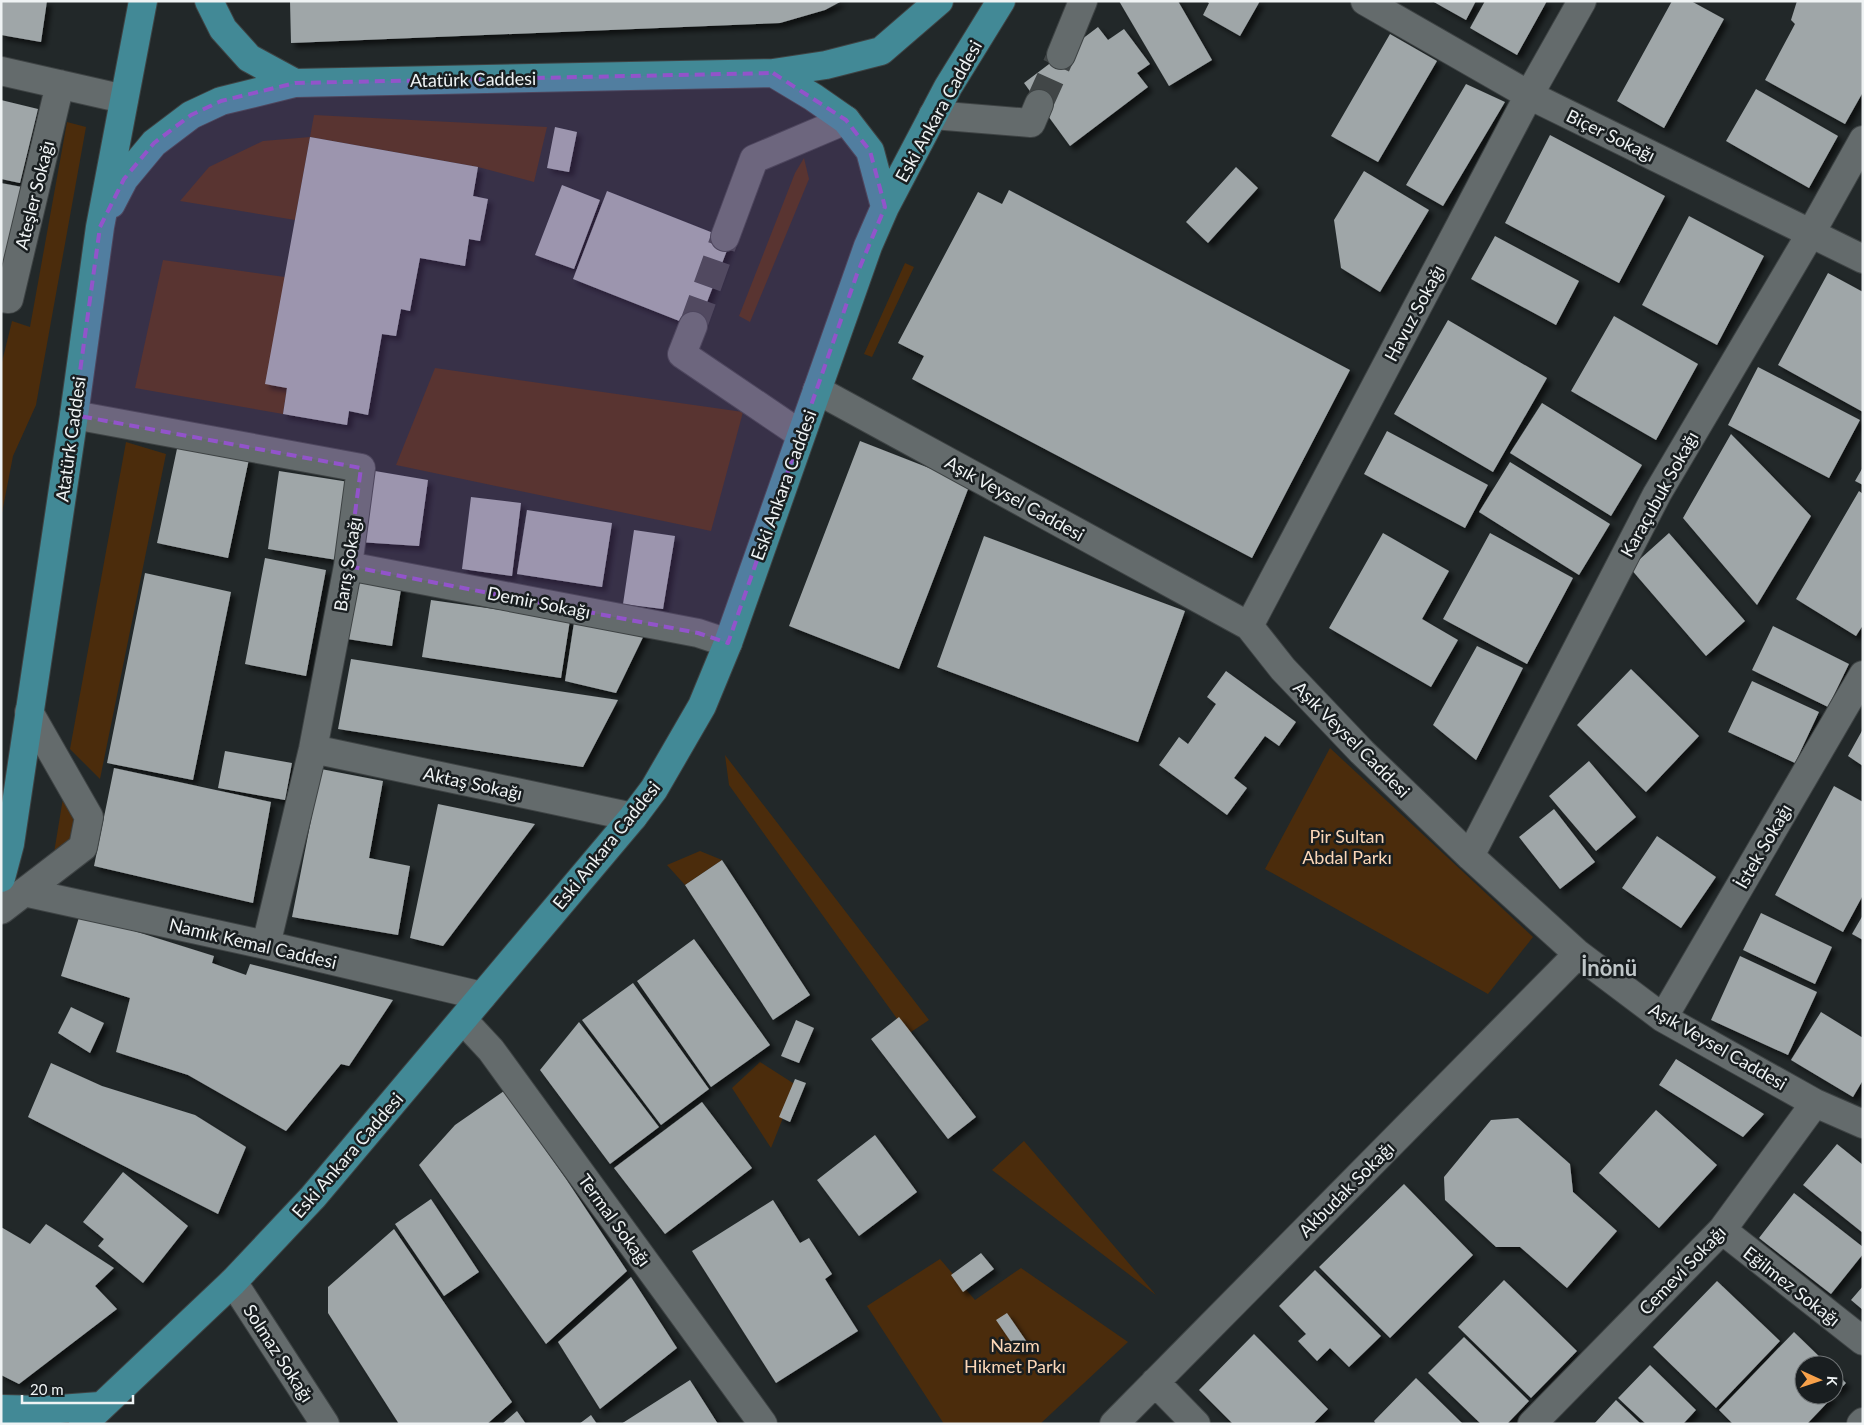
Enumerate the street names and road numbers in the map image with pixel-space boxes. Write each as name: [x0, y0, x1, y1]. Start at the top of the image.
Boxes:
street label: Eski Ankara Caddesi: [890, 36, 986, 186]
street label: Atatürk Caddesi: [410, 67, 536, 91]
street label: Biçer Sokağı: [1563, 104, 1659, 166]
street label: Ateşler Sokağı: [10, 138, 58, 252]
street label: Havuz Sokağı: [1379, 261, 1449, 365]
street label: Atatürk Caddesi: [50, 375, 90, 503]
street label: Eski Ankara Caddesi: [746, 407, 820, 563]
street label: Karaçubuk Sokağı: [1615, 427, 1703, 561]
street label: Aşık Veysel Caddesi: [942, 451, 1088, 545]
street label: Barış Sokağı: [329, 515, 365, 613]
street label: Demir Sokağı: [486, 581, 592, 623]
street label: Aşık Veysel Caddesi: [1289, 676, 1415, 802]
street label: Aktaş Sokağı: [421, 762, 525, 804]
street label: Eski Ankara Caddesi: [548, 776, 664, 914]
street label: İstek Sokağı: [1730, 800, 1796, 892]
street label: Namık Kemal Caddesi: [167, 913, 339, 973]
street label: Aşık Veysel Caddesi: [1645, 998, 1791, 1094]
street label: Eski Ankara Caddesi: [287, 1088, 407, 1222]
street label: Akbudak Sokağı: [1294, 1137, 1398, 1241]
street label: Termal Sokağı: [574, 1170, 656, 1270]
street label: Cemevi Sokağı: [1634, 1221, 1730, 1319]
street label: Eğilmez Sokağı: [1739, 1241, 1845, 1331]
street label: Solmaz Sokağı: [239, 1300, 319, 1406]

